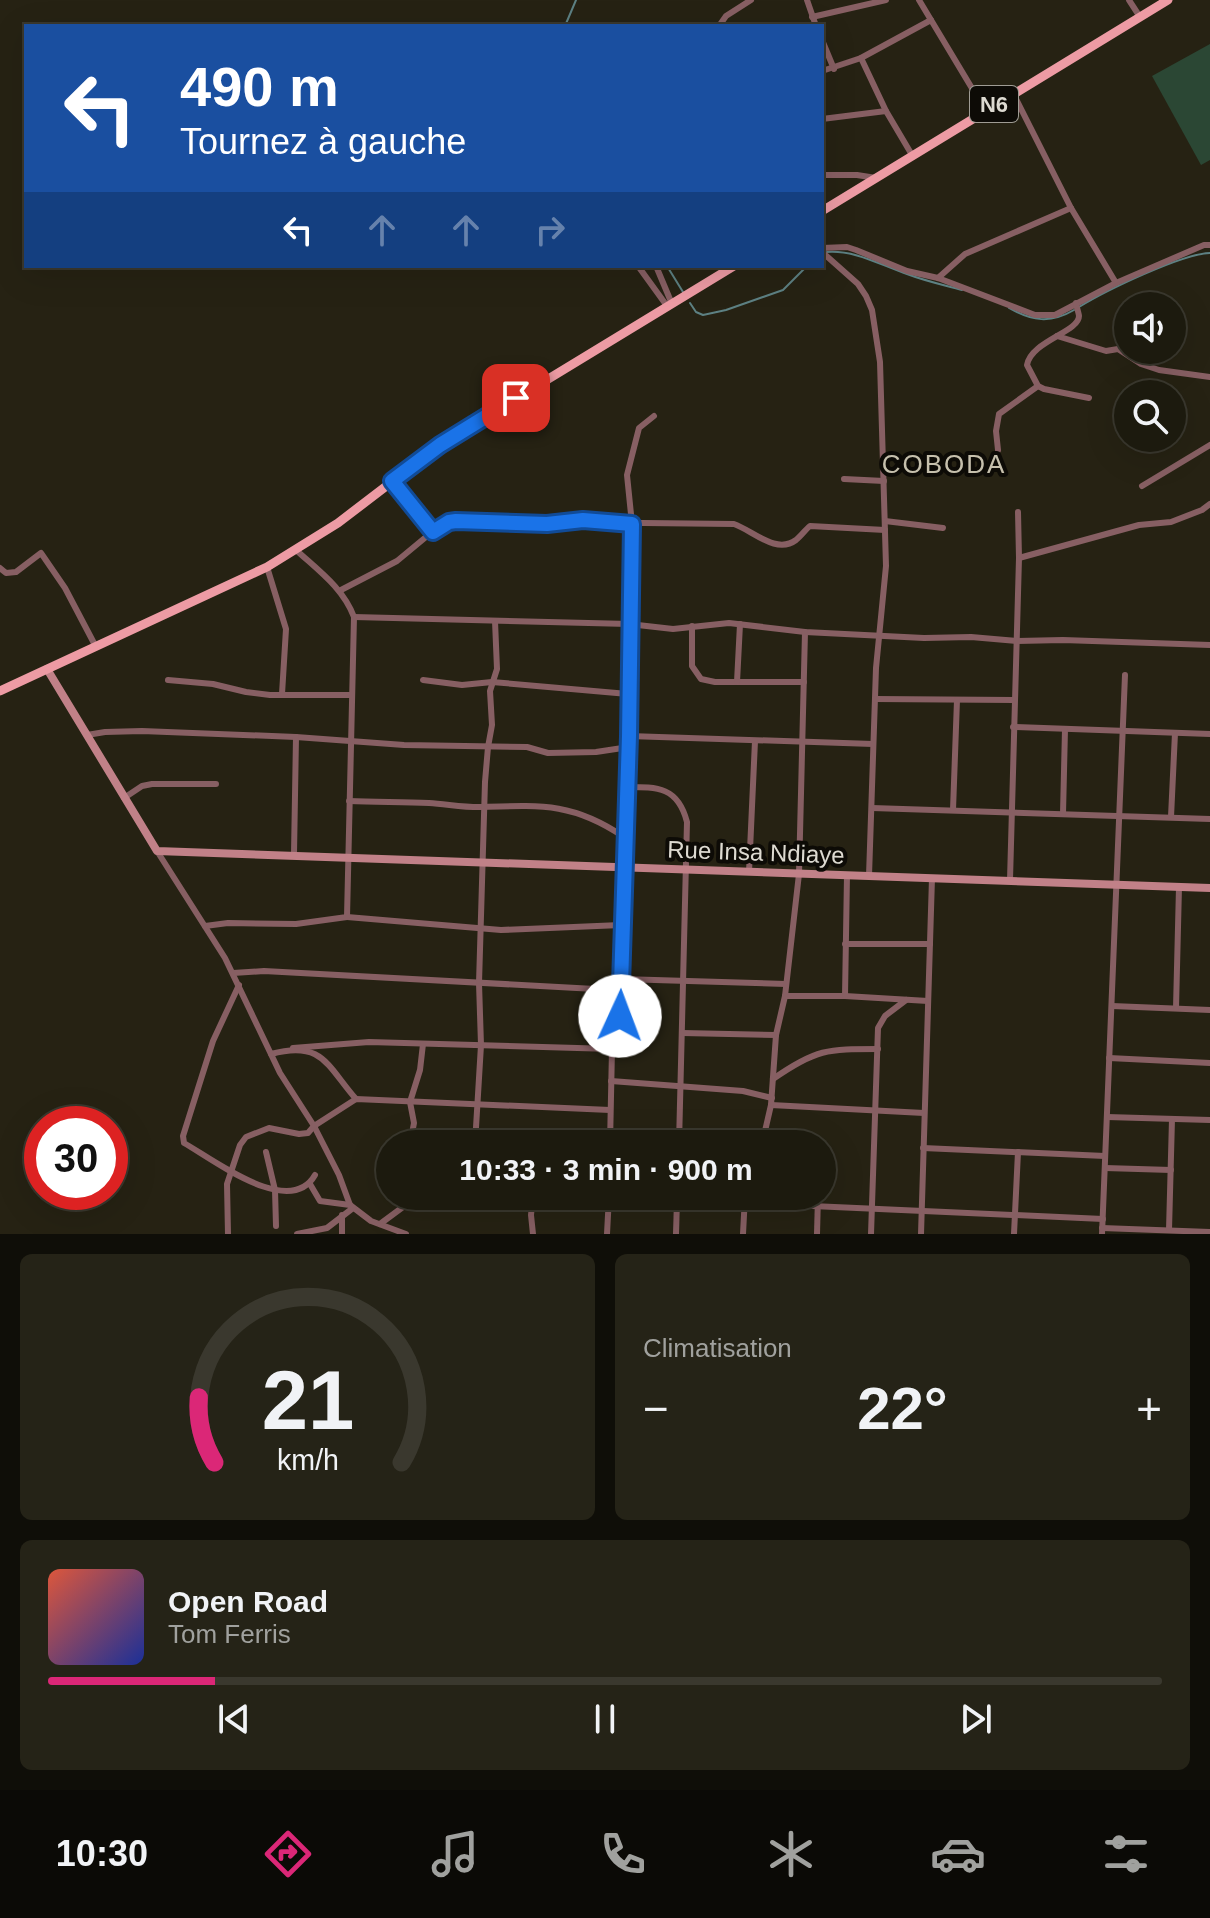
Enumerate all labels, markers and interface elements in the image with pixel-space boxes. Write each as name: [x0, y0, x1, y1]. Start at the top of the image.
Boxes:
text: 490 m: [180, 55, 339, 118]
icon: left: [48, 56, 152, 160]
road number: N6: [970, 86, 1018, 122]
text: Tournez à gauche: [180, 121, 466, 162]
icon: left: [276, 208, 320, 252]
icon: ahead: [360, 208, 404, 252]
icon: ahead: [444, 208, 488, 252]
icon: right: [528, 208, 572, 252]
map controls: [1114, 292, 1186, 452]
button: sound: [1114, 292, 1186, 364]
pin: [482, 364, 550, 432]
icon: arrive: [494, 376, 538, 420]
button: search: [1114, 380, 1186, 452]
district label: COBODA: [882, 449, 1006, 479]
street label: Rue Insa Ndiaye: [667, 835, 845, 869]
position arrow: [578, 974, 662, 1058]
speed limit sign: 30: [24, 1106, 128, 1210]
text: 10:33 · 3 min · 900 m: [459, 1153, 753, 1186]
text: Climatisation: [643, 1333, 792, 1363]
text: 21: [261, 1354, 354, 1447]
text: 22°: [857, 1375, 948, 1442]
text: −: [643, 1384, 669, 1433]
text: +: [1136, 1384, 1162, 1433]
text: km/h: [277, 1444, 338, 1476]
text: Open Road: [168, 1585, 328, 1618]
text: Tom Ferris: [168, 1619, 291, 1649]
icon: previous: [212, 1697, 256, 1741]
icon: pause: [583, 1697, 627, 1741]
icon: next: [954, 1697, 998, 1741]
icon: directions: [260, 1826, 316, 1882]
icon: music: [427, 1826, 483, 1882]
icon: phone: [595, 1826, 651, 1882]
icon: climate: [763, 1826, 819, 1882]
icon: car: [930, 1826, 986, 1882]
icon: filters: [1098, 1826, 1154, 1882]
text: 10:30: [56, 1833, 148, 1874]

